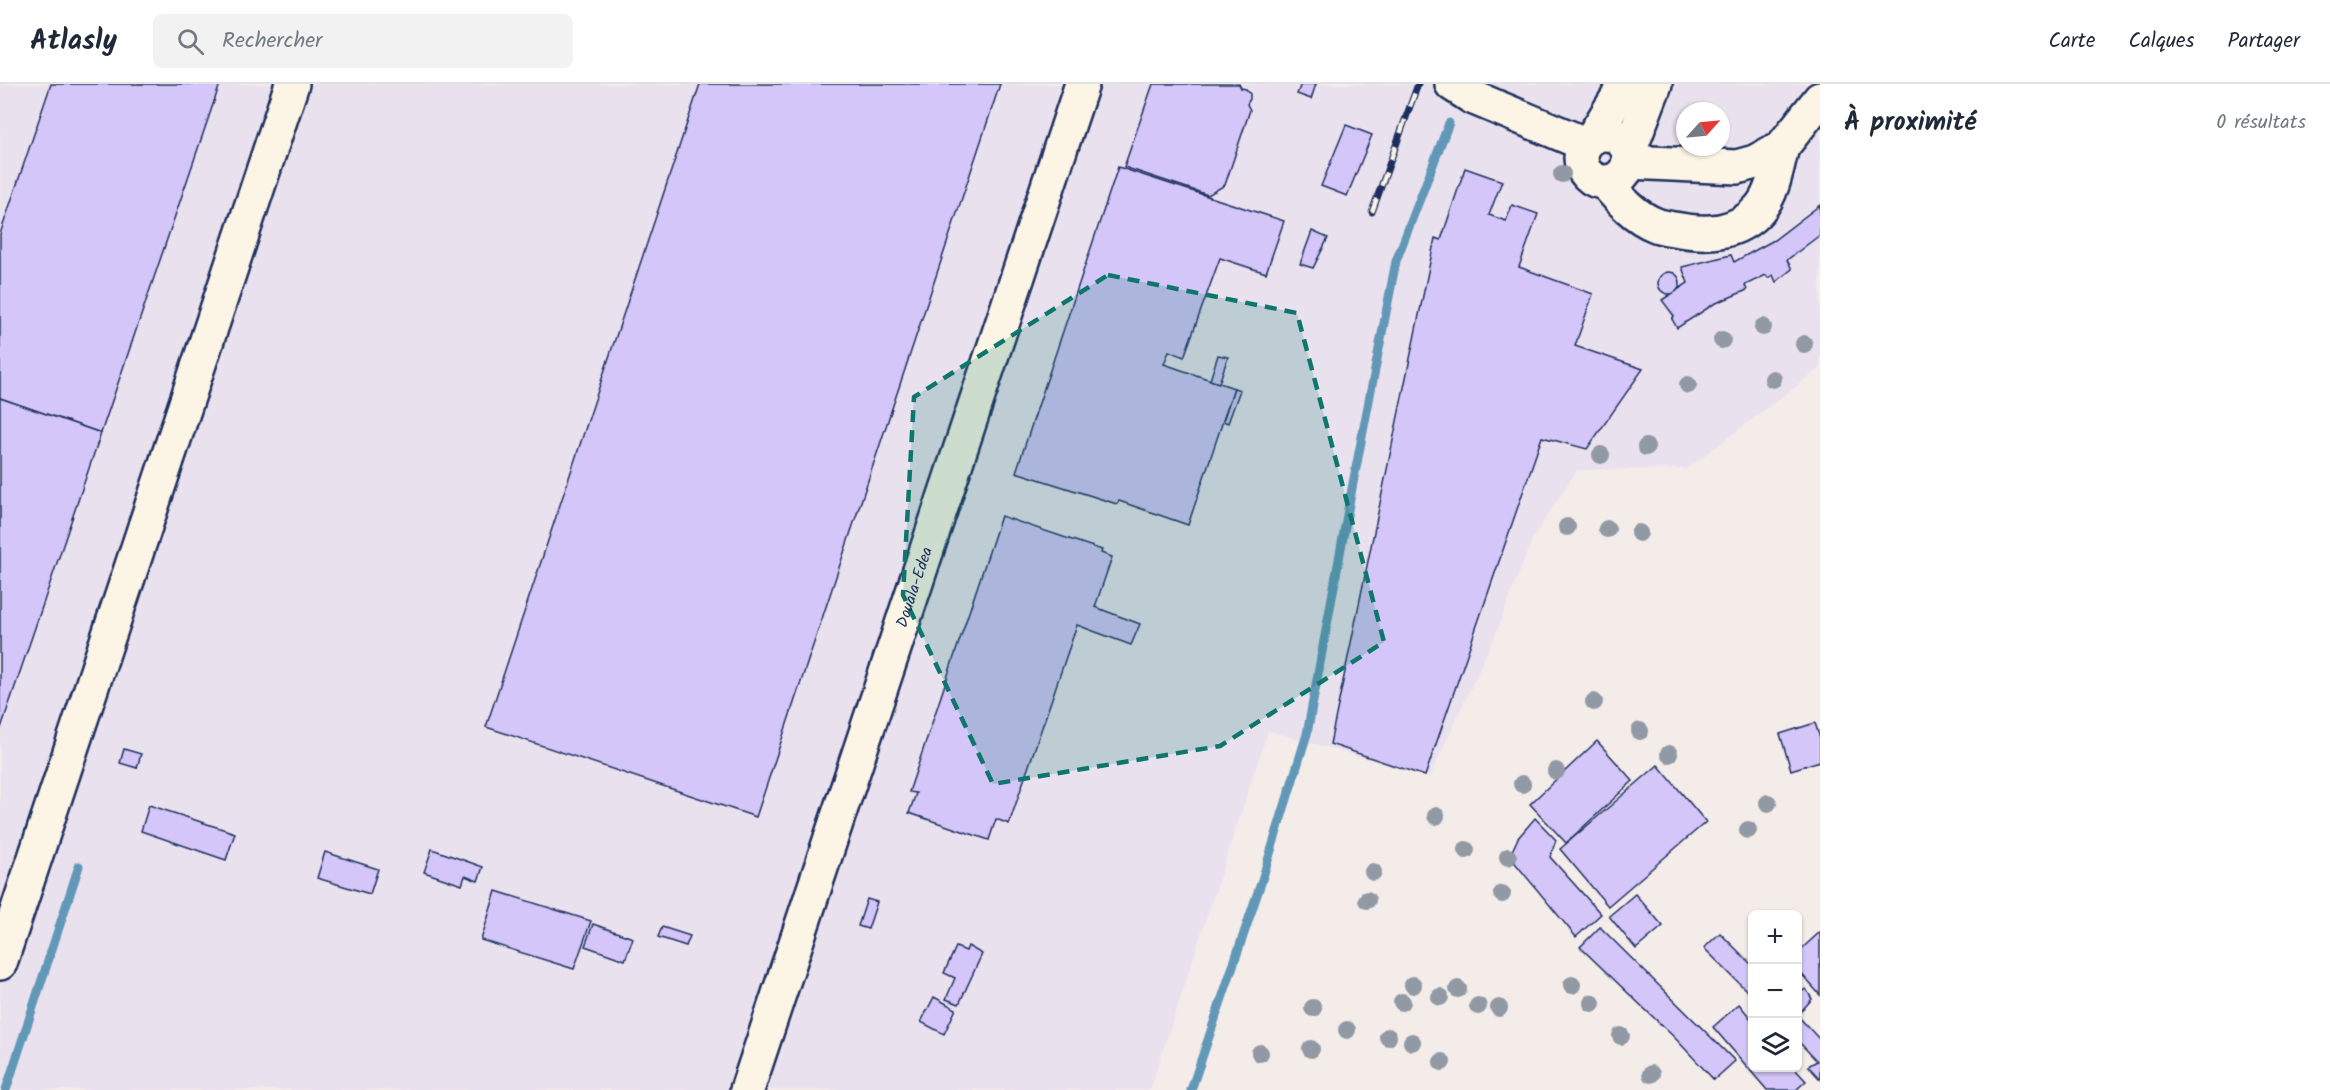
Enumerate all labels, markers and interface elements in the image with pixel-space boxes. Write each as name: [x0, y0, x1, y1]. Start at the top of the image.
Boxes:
search box: [153, 14, 573, 68]
text: Atlasly: [30, 19, 117, 64]
text: Rechercher: [222, 24, 322, 59]
icon: search: [174, 25, 207, 58]
text: Carte: [2048, 25, 2095, 58]
text: Calques: [2128, 25, 2194, 58]
text: Partager: [2227, 25, 2300, 58]
north arrow: [1676, 102, 1730, 156]
text: À proximité: [1844, 102, 1976, 144]
text: 0 résultats: [2216, 107, 2306, 139]
street label: Douala-Edea: [889, 544, 940, 631]
map controls: [1748, 910, 1802, 1072]
button: +: [1748, 910, 1802, 964]
button: −: [1748, 964, 1802, 1018]
button: layers: [1748, 1018, 1802, 1072]

